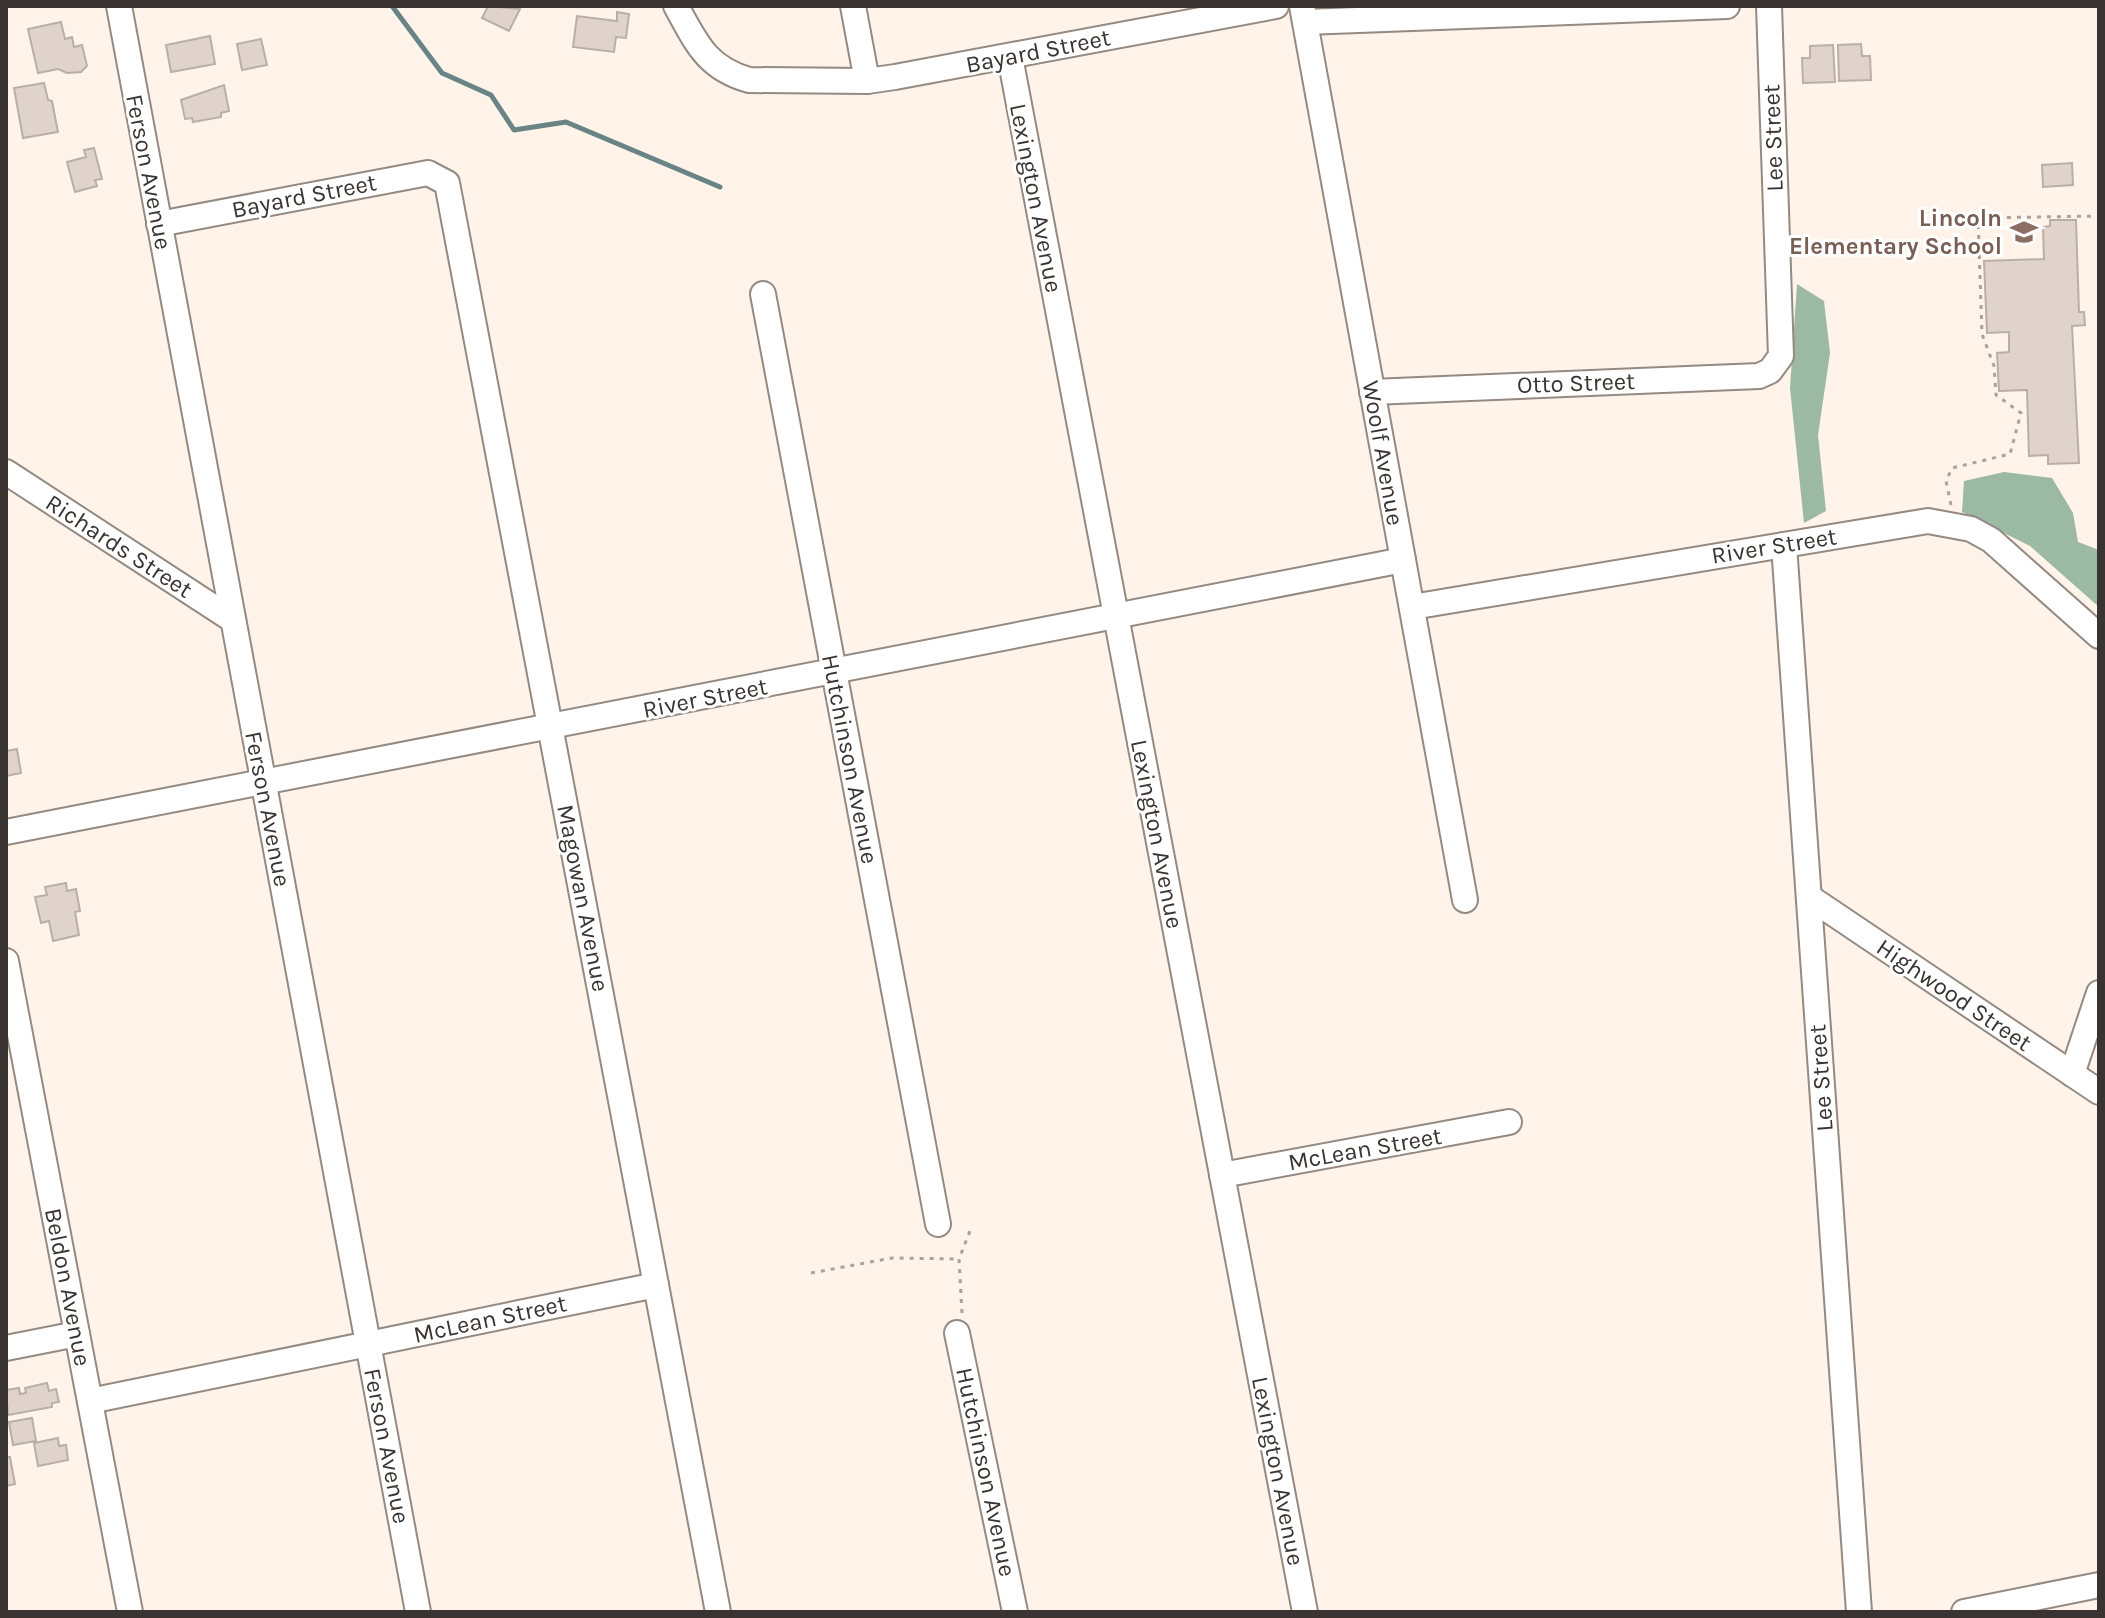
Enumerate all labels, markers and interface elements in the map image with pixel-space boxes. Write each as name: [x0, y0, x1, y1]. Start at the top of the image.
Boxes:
street label: Bayard Street: [963, 23, 1113, 79]
street label: Lee Street: [1757, 84, 1789, 192]
street label: Ferson Avenue: [120, 92, 178, 252]
street label: Lexington Avenue: [1004, 101, 1068, 295]
street label: Bayard Street: [229, 168, 379, 224]
place label: Lincoln Elementary School: [1789, 204, 2002, 260]
school or university icon: Lincoln Elementary School: [2009, 217, 2039, 247]
street label: Otto Street: [1516, 367, 1636, 399]
street label: Woolf Avenue: [1356, 378, 1410, 528]
street label: Richards Street: [40, 488, 198, 604]
street label: River Street: [1709, 522, 1839, 570]
street label: Hutchinson Avenue: [816, 652, 884, 866]
street label: River Street: [640, 672, 770, 724]
street label: Ferson Avenue: [239, 729, 297, 889]
street label: Lexington Avenue: [1125, 737, 1189, 931]
street label: Magowan Avenue: [551, 802, 615, 994]
street label: Highwood Street: [1871, 933, 2037, 1057]
street label: Lee Street: [1803, 1023, 1839, 1133]
street label: McLean Street: [1286, 1122, 1444, 1176]
street label: Beldon Avenue: [39, 1206, 97, 1368]
street label: McLean Street: [411, 1289, 569, 1349]
street label: Hutchinson Avenue: [950, 1365, 1022, 1579]
street label: Ferson Avenue: [358, 1366, 416, 1526]
street label: Lexington Avenue: [1246, 1374, 1310, 1568]

